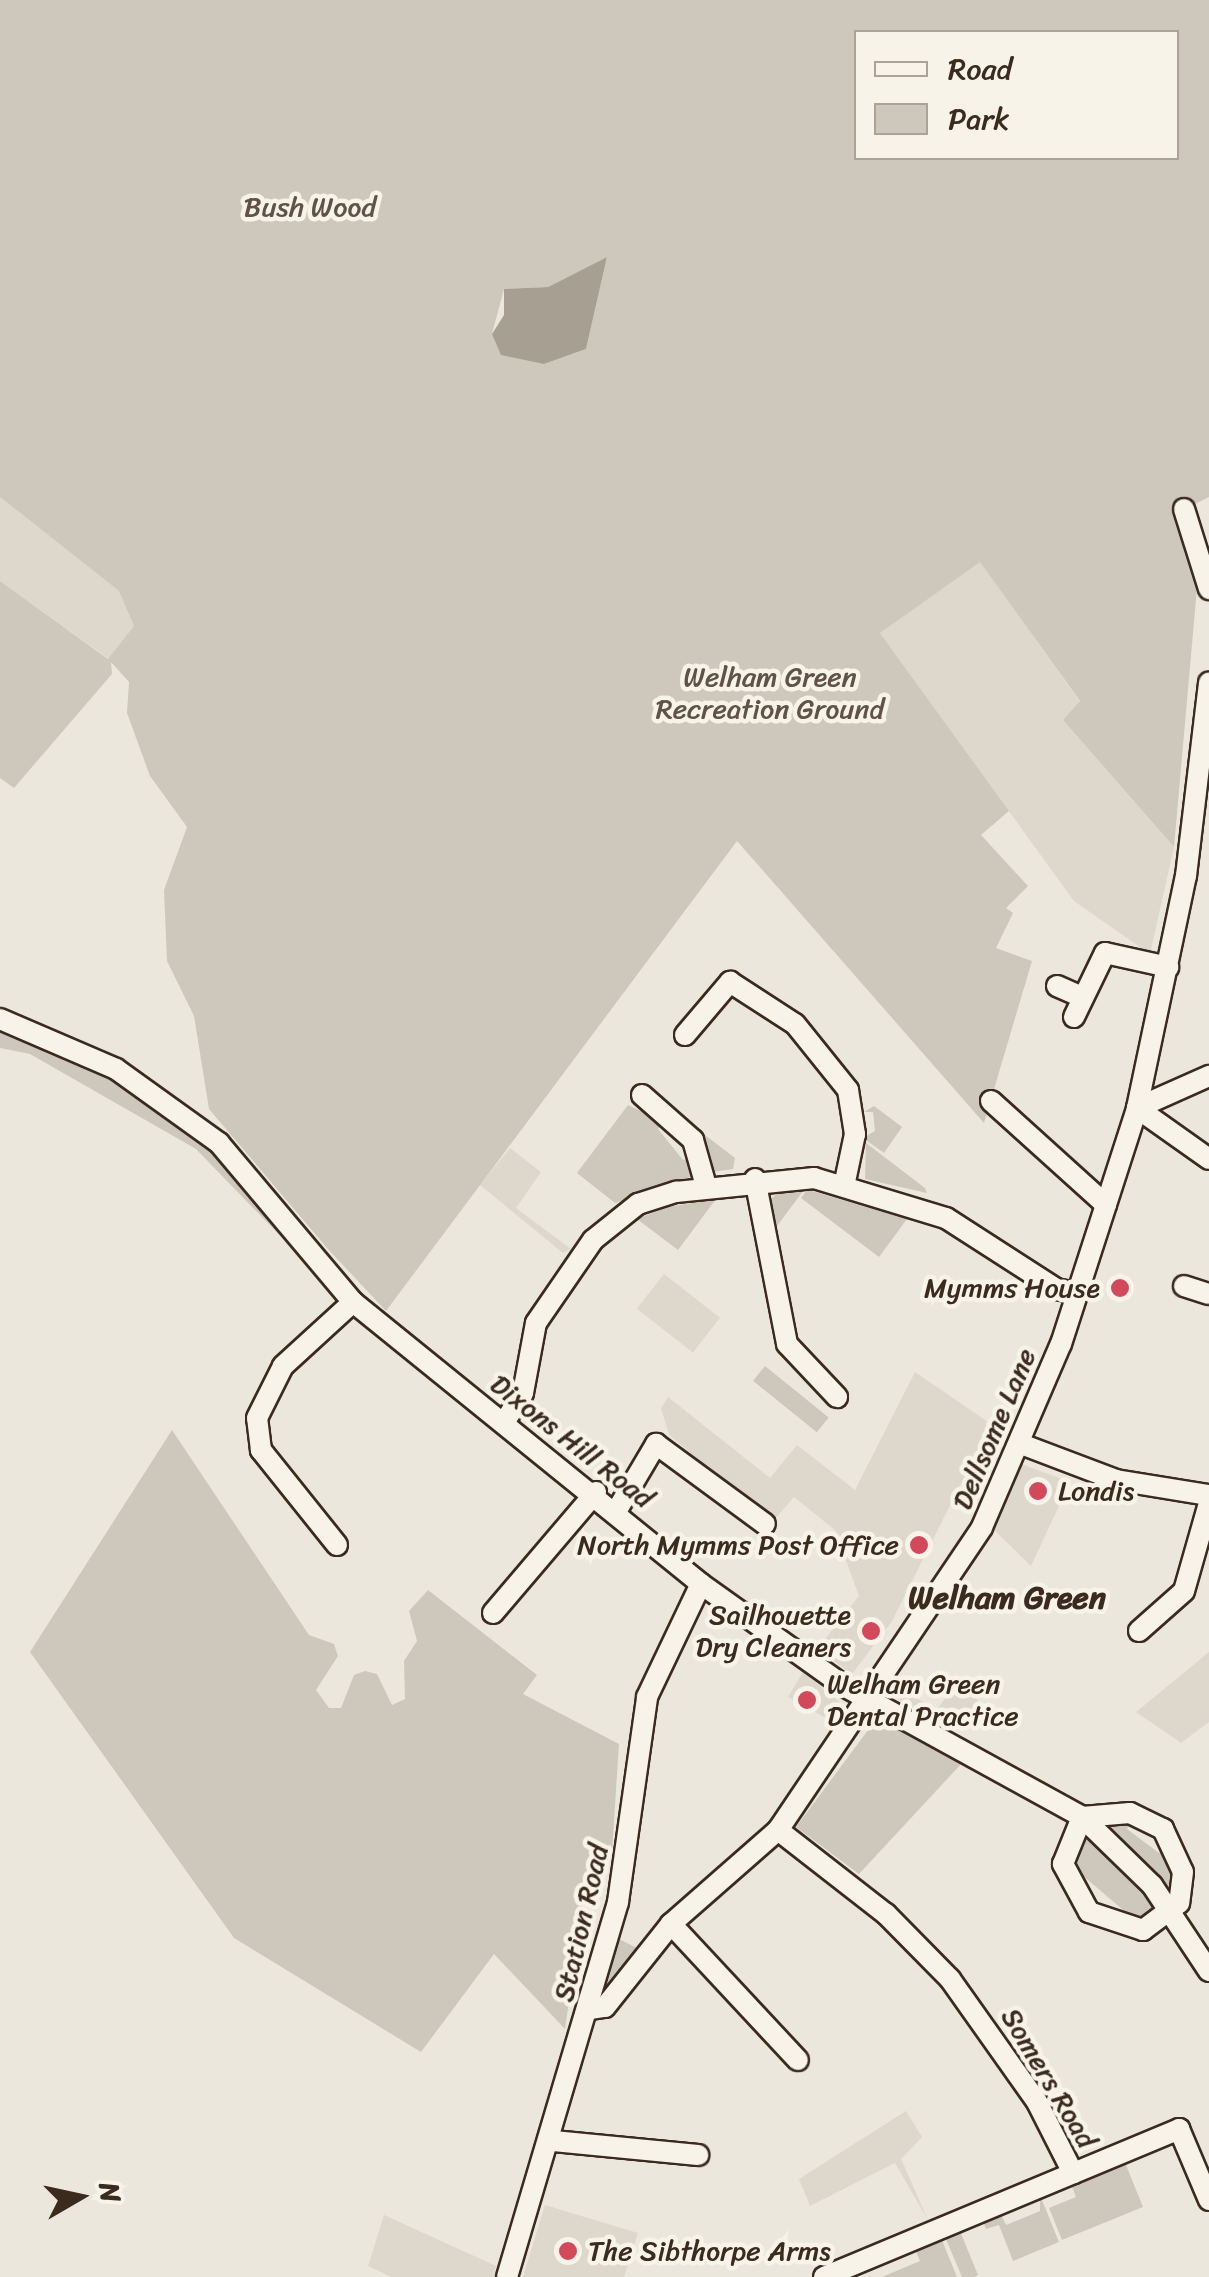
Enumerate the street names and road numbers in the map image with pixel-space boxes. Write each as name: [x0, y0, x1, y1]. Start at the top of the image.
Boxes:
street label: Dellsome Lane: [945, 1343, 1043, 1515]
street label: Dixons Hill Road: [484, 1367, 660, 1515]
street label: Station Road: [547, 1841, 615, 2005]
street label: Somers Road: [994, 2002, 1104, 2154]

